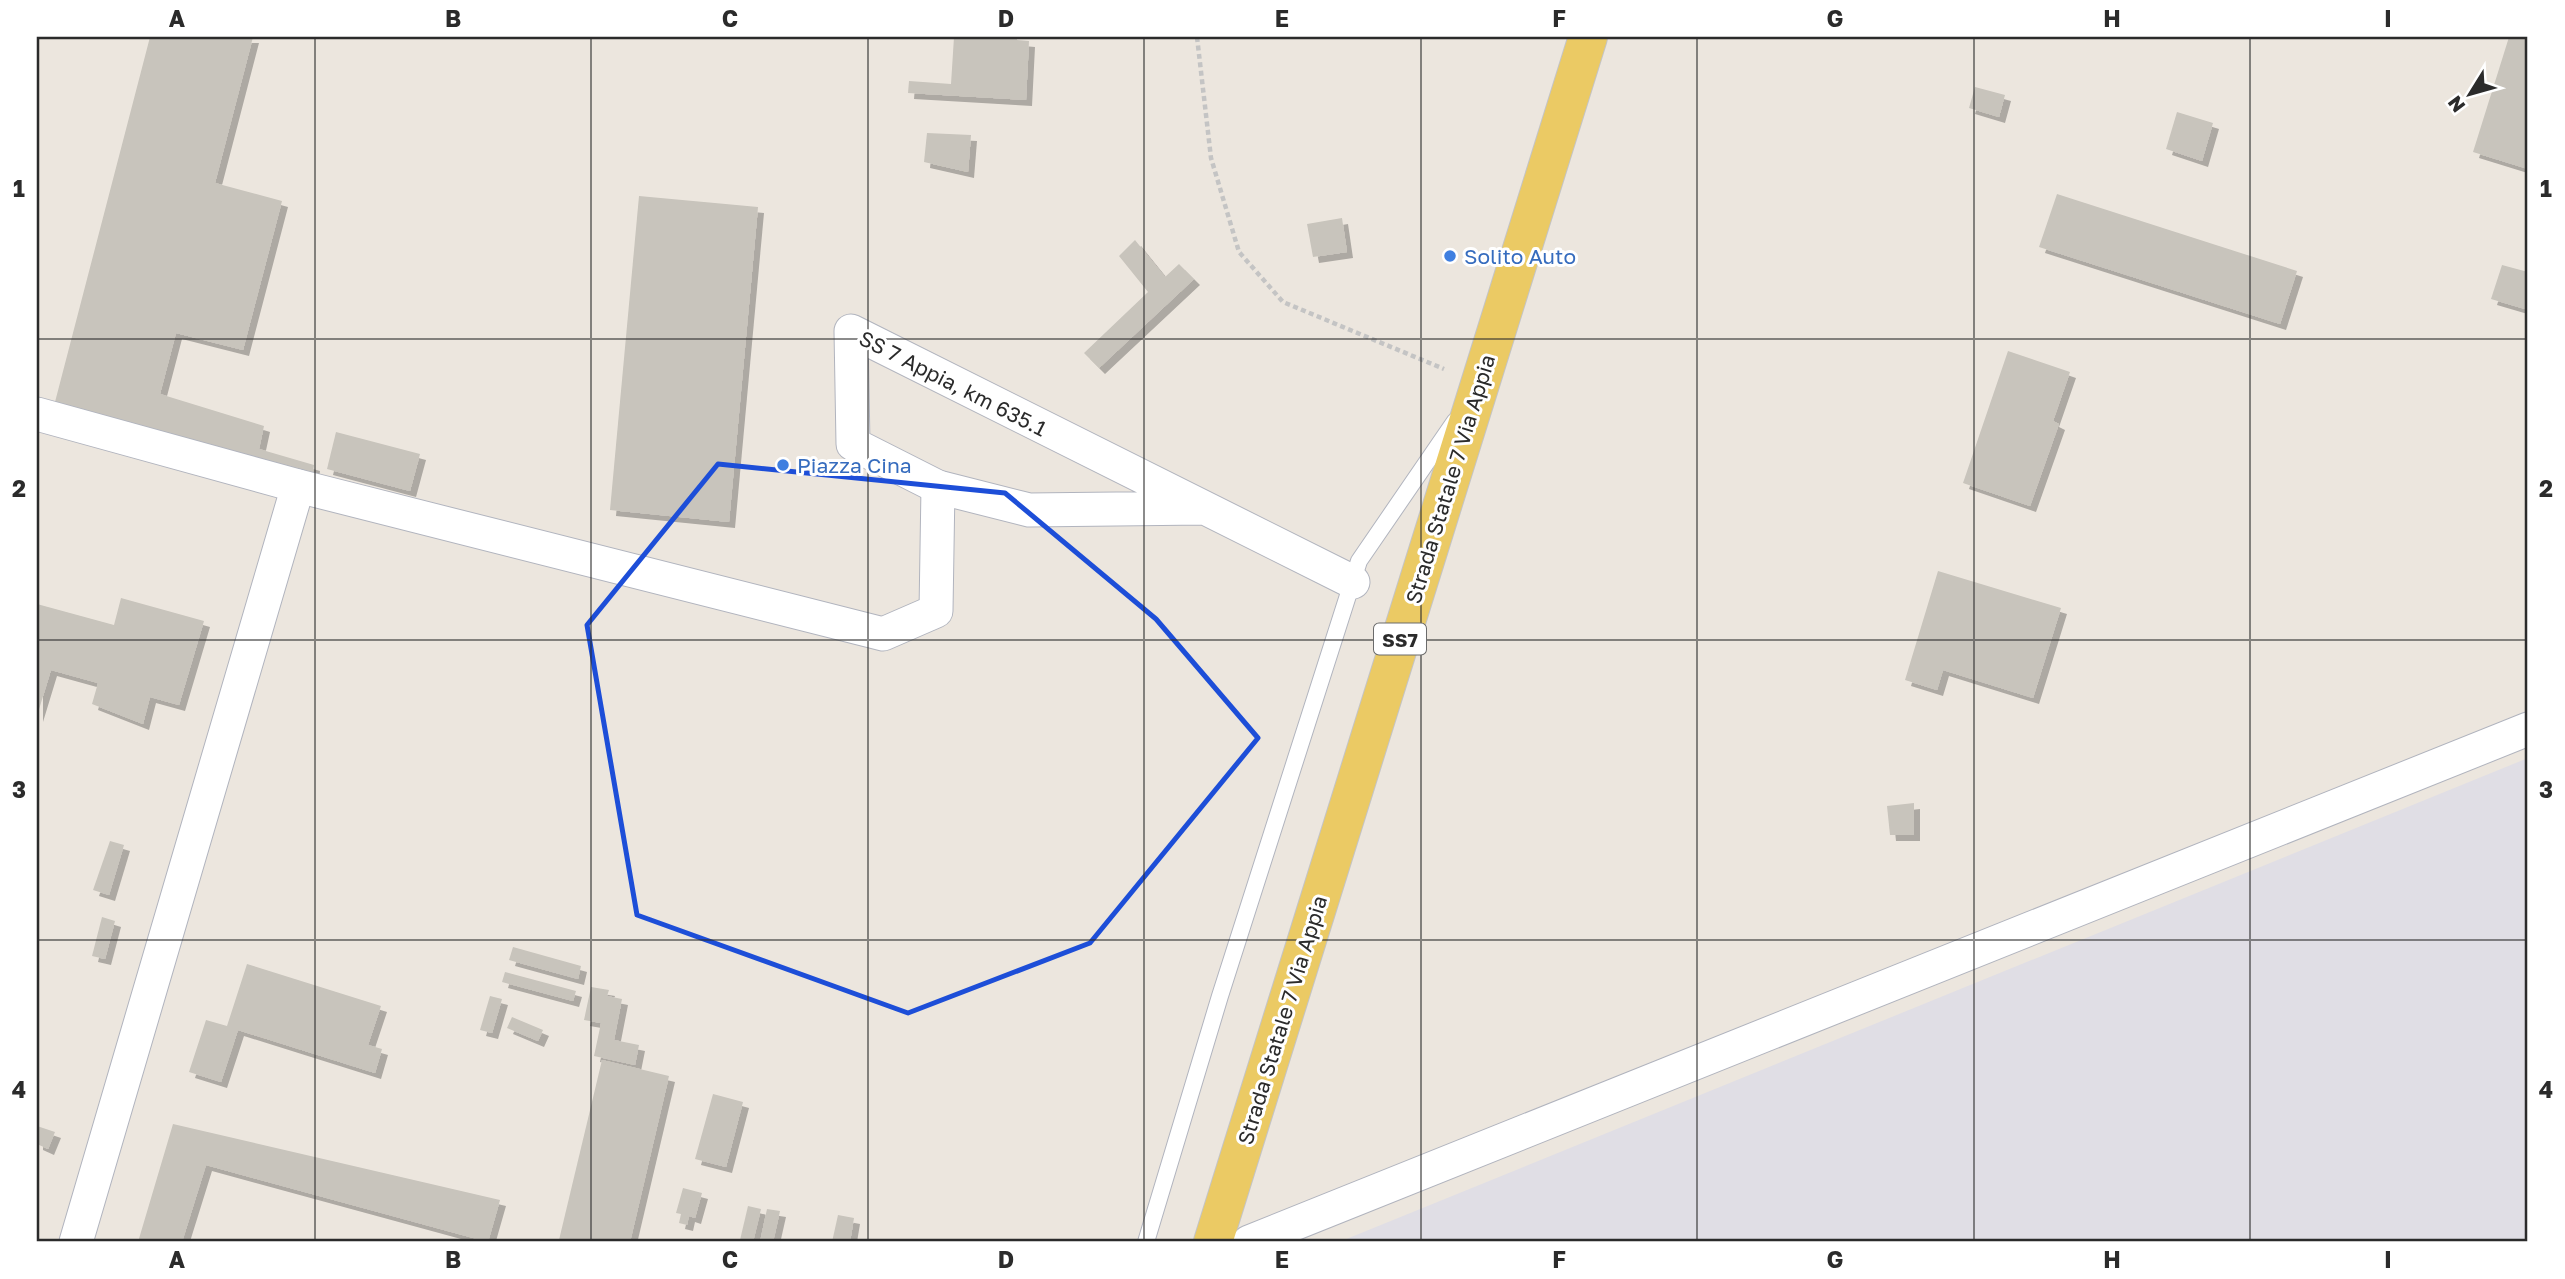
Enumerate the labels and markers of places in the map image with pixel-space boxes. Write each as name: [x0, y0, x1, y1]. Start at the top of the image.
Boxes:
place label: Solito Auto: [1464, 243, 1576, 269]
marker: Solito Auto: [1442, 248, 1458, 264]
place label: Piazza Cina: [797, 452, 912, 478]
marker: Piazza Cina: [775, 457, 791, 473]

